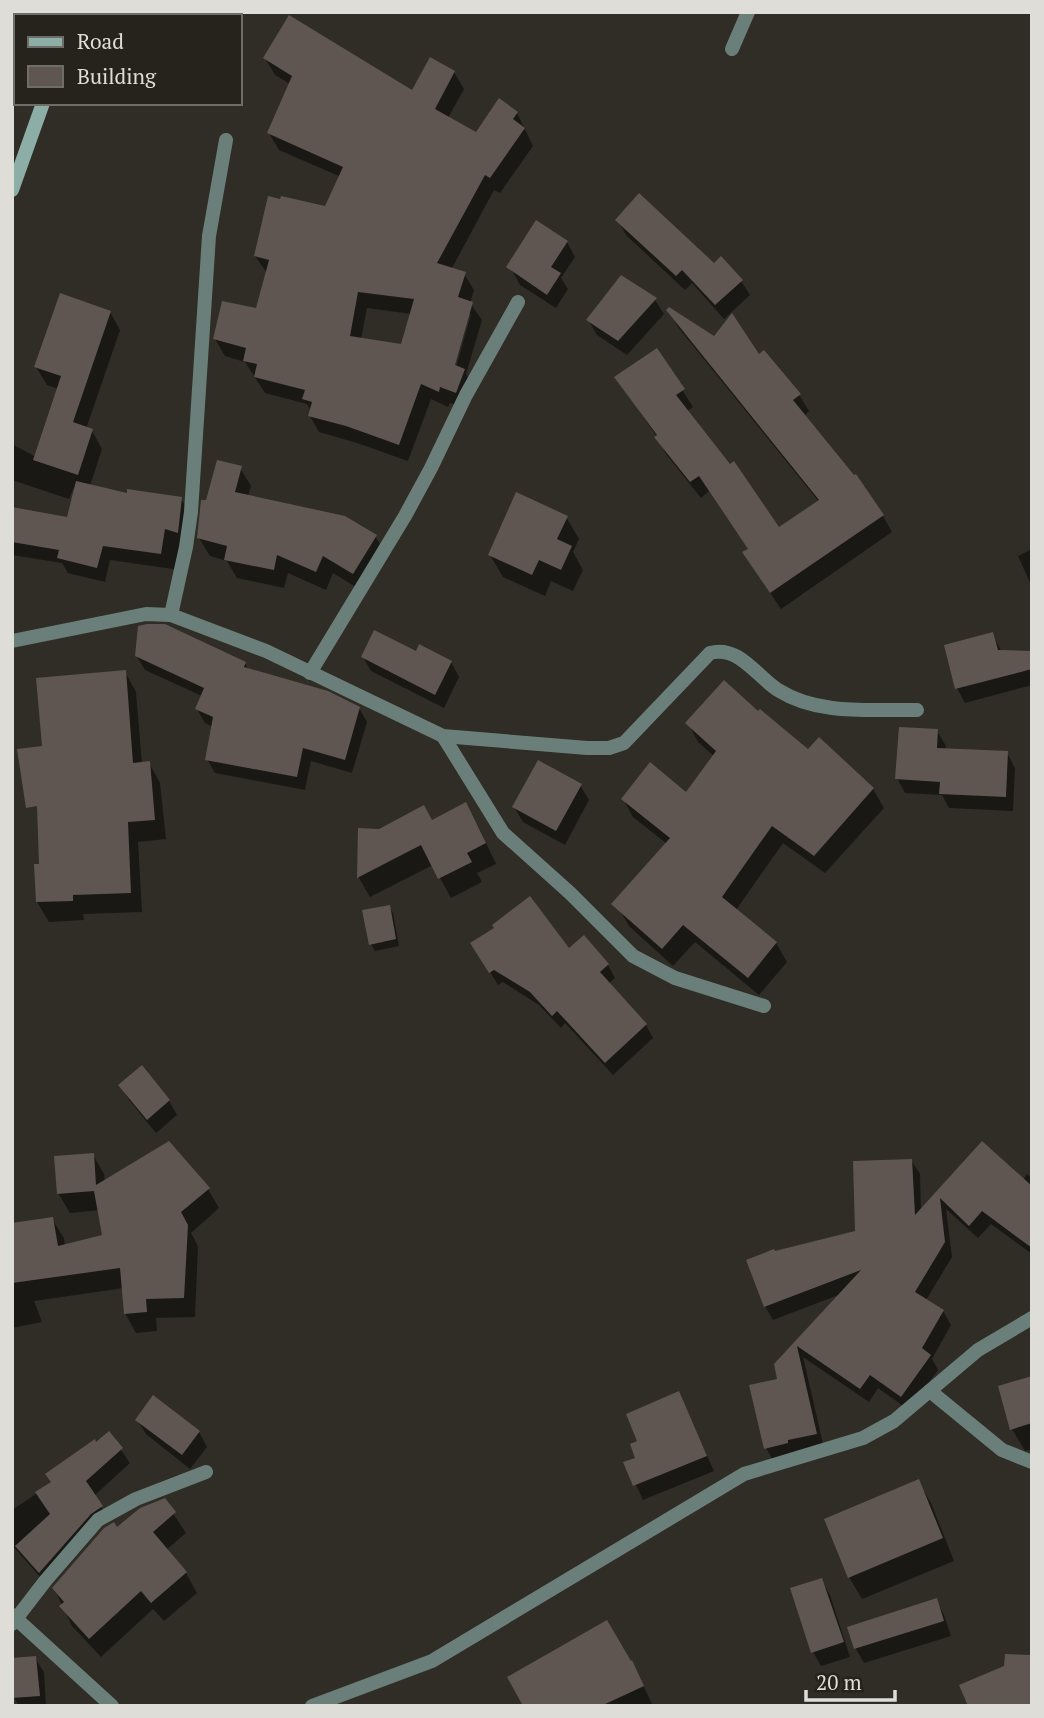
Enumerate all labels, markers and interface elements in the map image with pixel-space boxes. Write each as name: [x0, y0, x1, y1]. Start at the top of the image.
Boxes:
legend: [14, 14, 242, 105]
text: Road: [77, 27, 124, 55]
text: Building: [77, 62, 157, 90]
scale bar: [806, 1658, 895, 1702]
text: 20 m: [816, 1668, 862, 1696]

